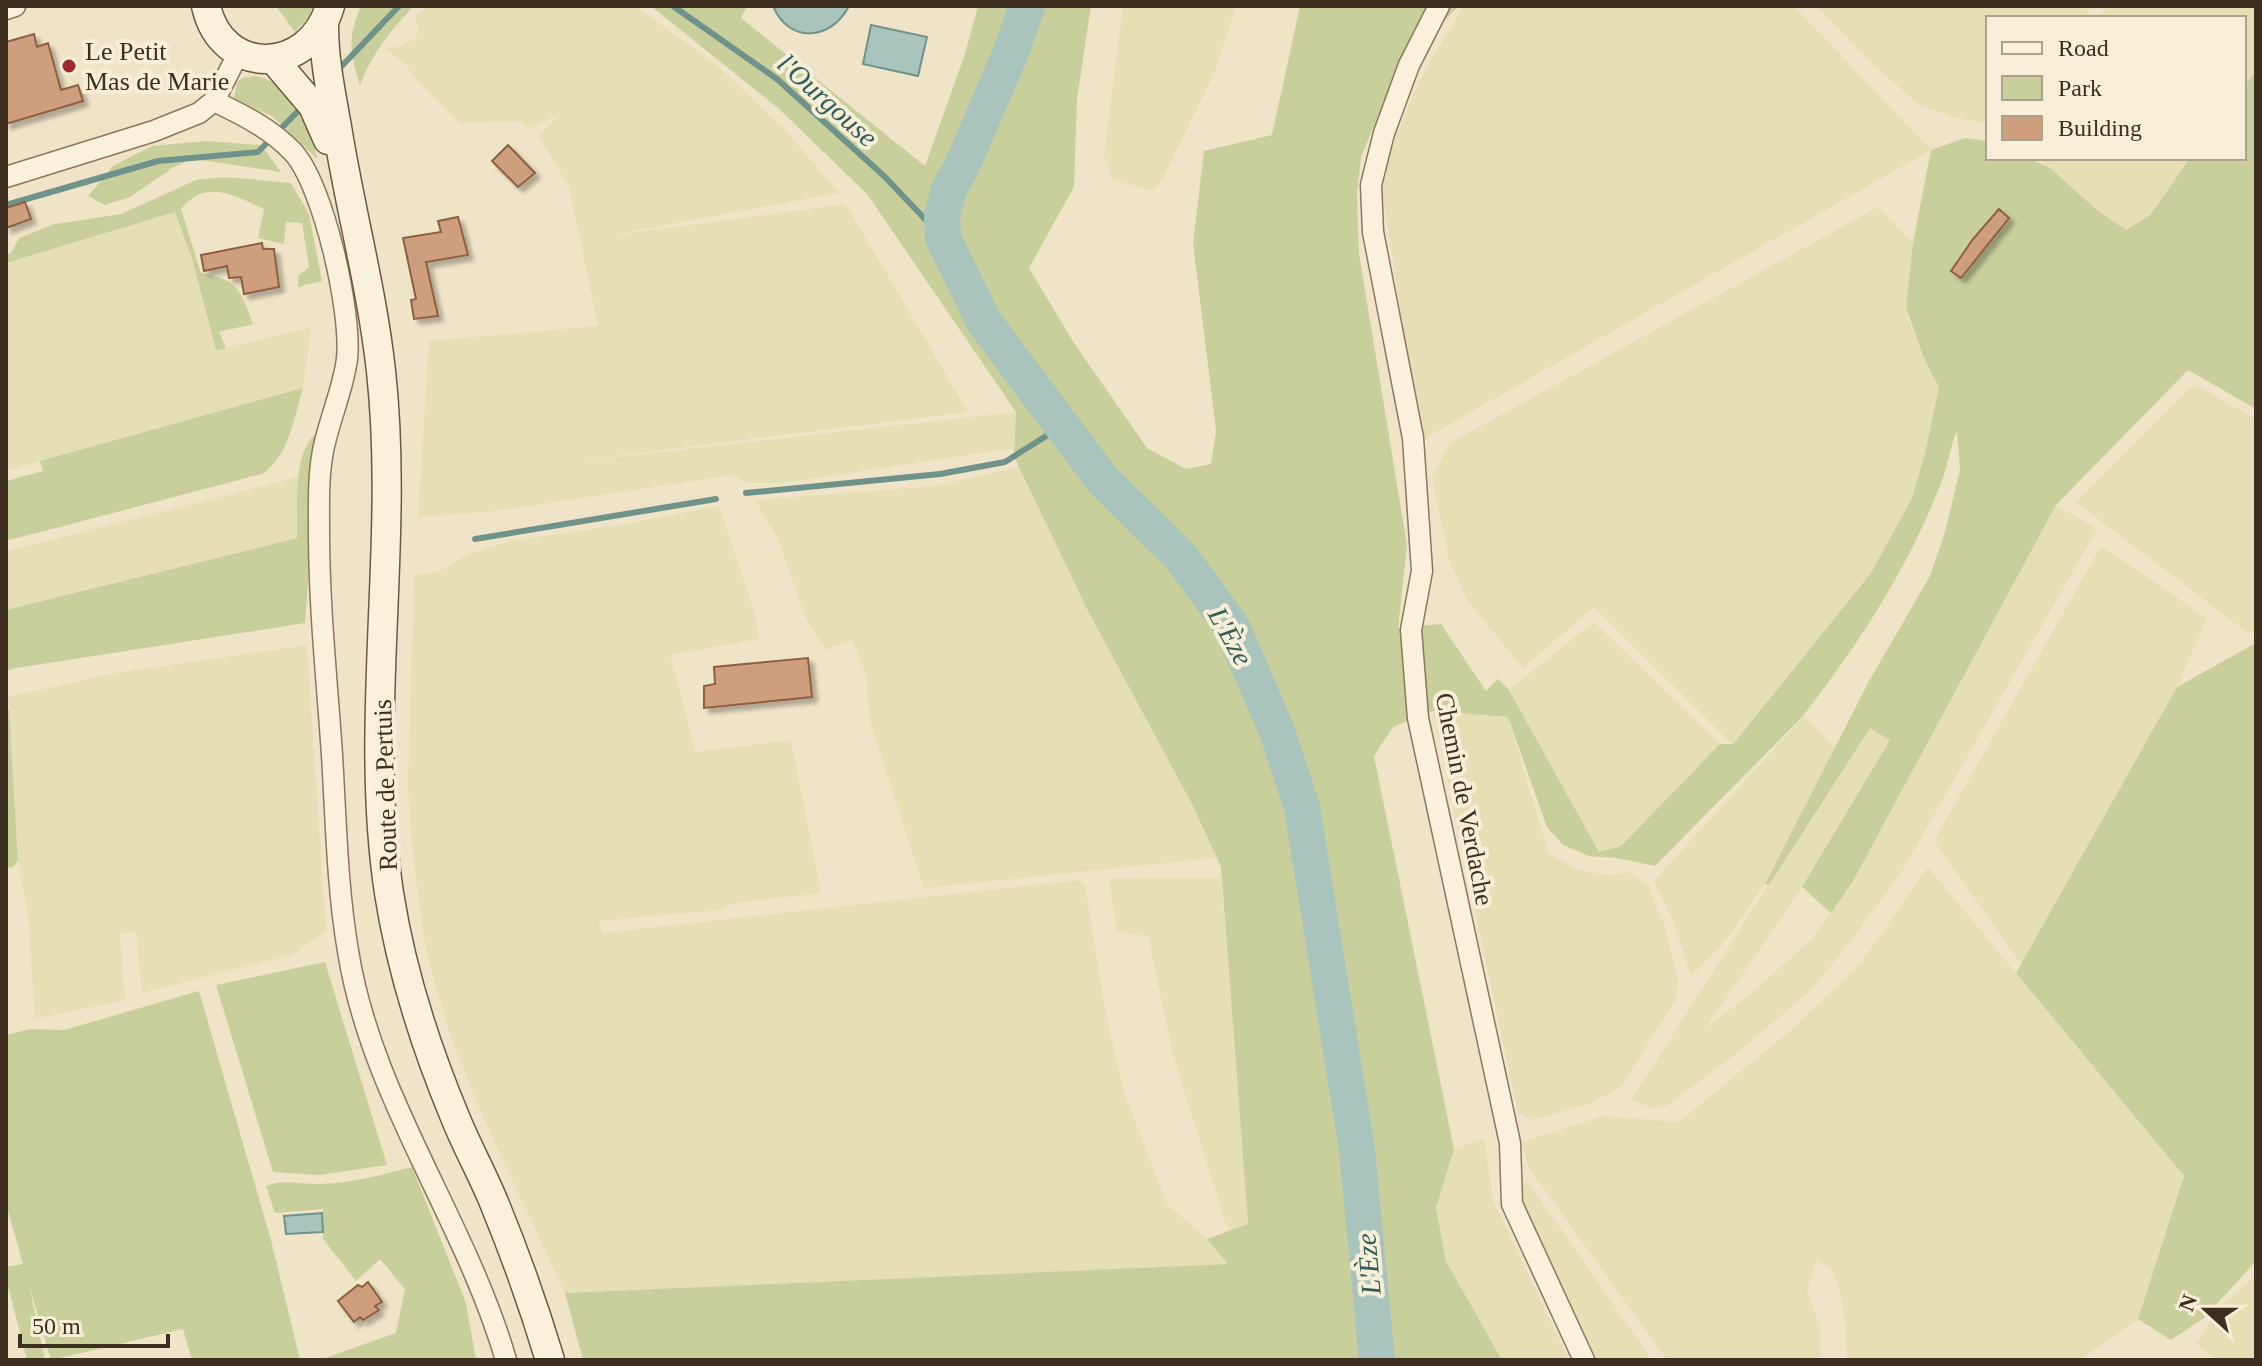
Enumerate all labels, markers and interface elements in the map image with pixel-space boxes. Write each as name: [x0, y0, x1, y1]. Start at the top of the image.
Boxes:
legend: [1986, 16, 2246, 160]
text: Road: [2058, 35, 2109, 61]
place label: Le Petit Mas de Marie: [85, 37, 229, 96]
water label: l'Ourgouse: [772, 48, 884, 153]
marker: Le Petit Mas de Marie: [60, 57, 78, 75]
text: Park: [2058, 75, 2102, 101]
text: Building: [2058, 115, 2142, 141]
water label: L'Èze: [1201, 601, 1259, 671]
street label: Chemin de Verdache: [1430, 690, 1499, 908]
street label: Route de Pertuis: [368, 699, 403, 871]
water label: L'Èze: [1350, 1232, 1387, 1297]
north arrow: [2166, 1270, 2246, 1350]
text: N: [2173, 1291, 2202, 1315]
scale bar: [20, 1298, 168, 1348]
text: 50 m: [32, 1313, 81, 1339]

